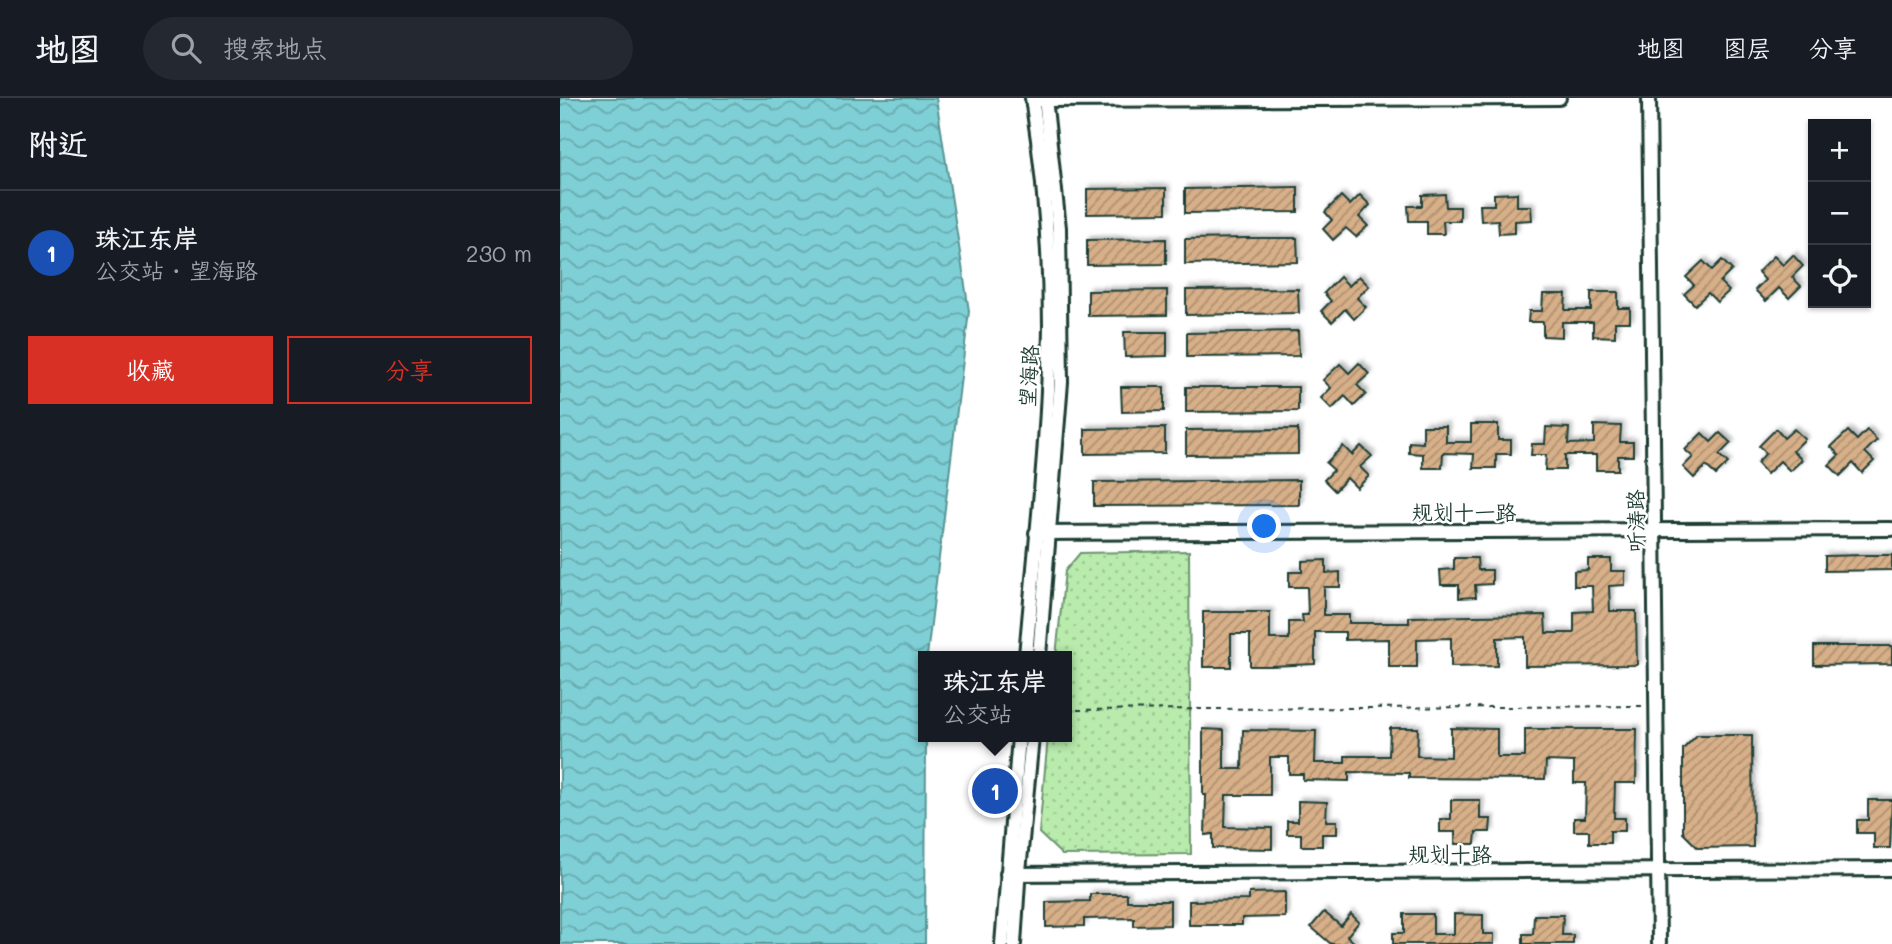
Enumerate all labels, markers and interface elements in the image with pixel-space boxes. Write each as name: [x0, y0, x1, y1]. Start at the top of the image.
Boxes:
search box: [143, 17, 633, 80]
text: 地图: [35, 26, 101, 69]
icon: search: [167, 29, 205, 67]
text: 搜索地点: [223, 31, 327, 65]
text: 地图: [1637, 32, 1685, 63]
text: 图层: [1723, 32, 1771, 63]
text: 分享: [1809, 32, 1857, 63]
map controls: [1808, 119, 1871, 308]
button: +: [1808, 119, 1871, 182]
text: 附近: [28, 123, 88, 163]
button: −: [1808, 182, 1871, 245]
text: 珠江东岸: [95, 221, 199, 255]
text: 1: [46, 238, 56, 268]
text: 230 m: [466, 238, 532, 268]
button: locate: [1808, 245, 1871, 308]
text: 公交站 · 望海路: [95, 255, 258, 285]
button: 收藏: [28, 336, 273, 404]
button: 分享: [287, 336, 532, 404]
street label: 望海路: [1013, 344, 1043, 408]
street label: 听涛路: [1621, 489, 1649, 553]
street label: 规划十一路: [1412, 498, 1517, 525]
your location: [1247, 509, 1281, 543]
popup: [918, 651, 1072, 742]
text: 珠江东岸: [943, 664, 1047, 698]
text: 公交站: [943, 698, 1012, 728]
pin: 1: [972, 765, 1018, 817]
street label: 规划十路: [1408, 840, 1492, 867]

